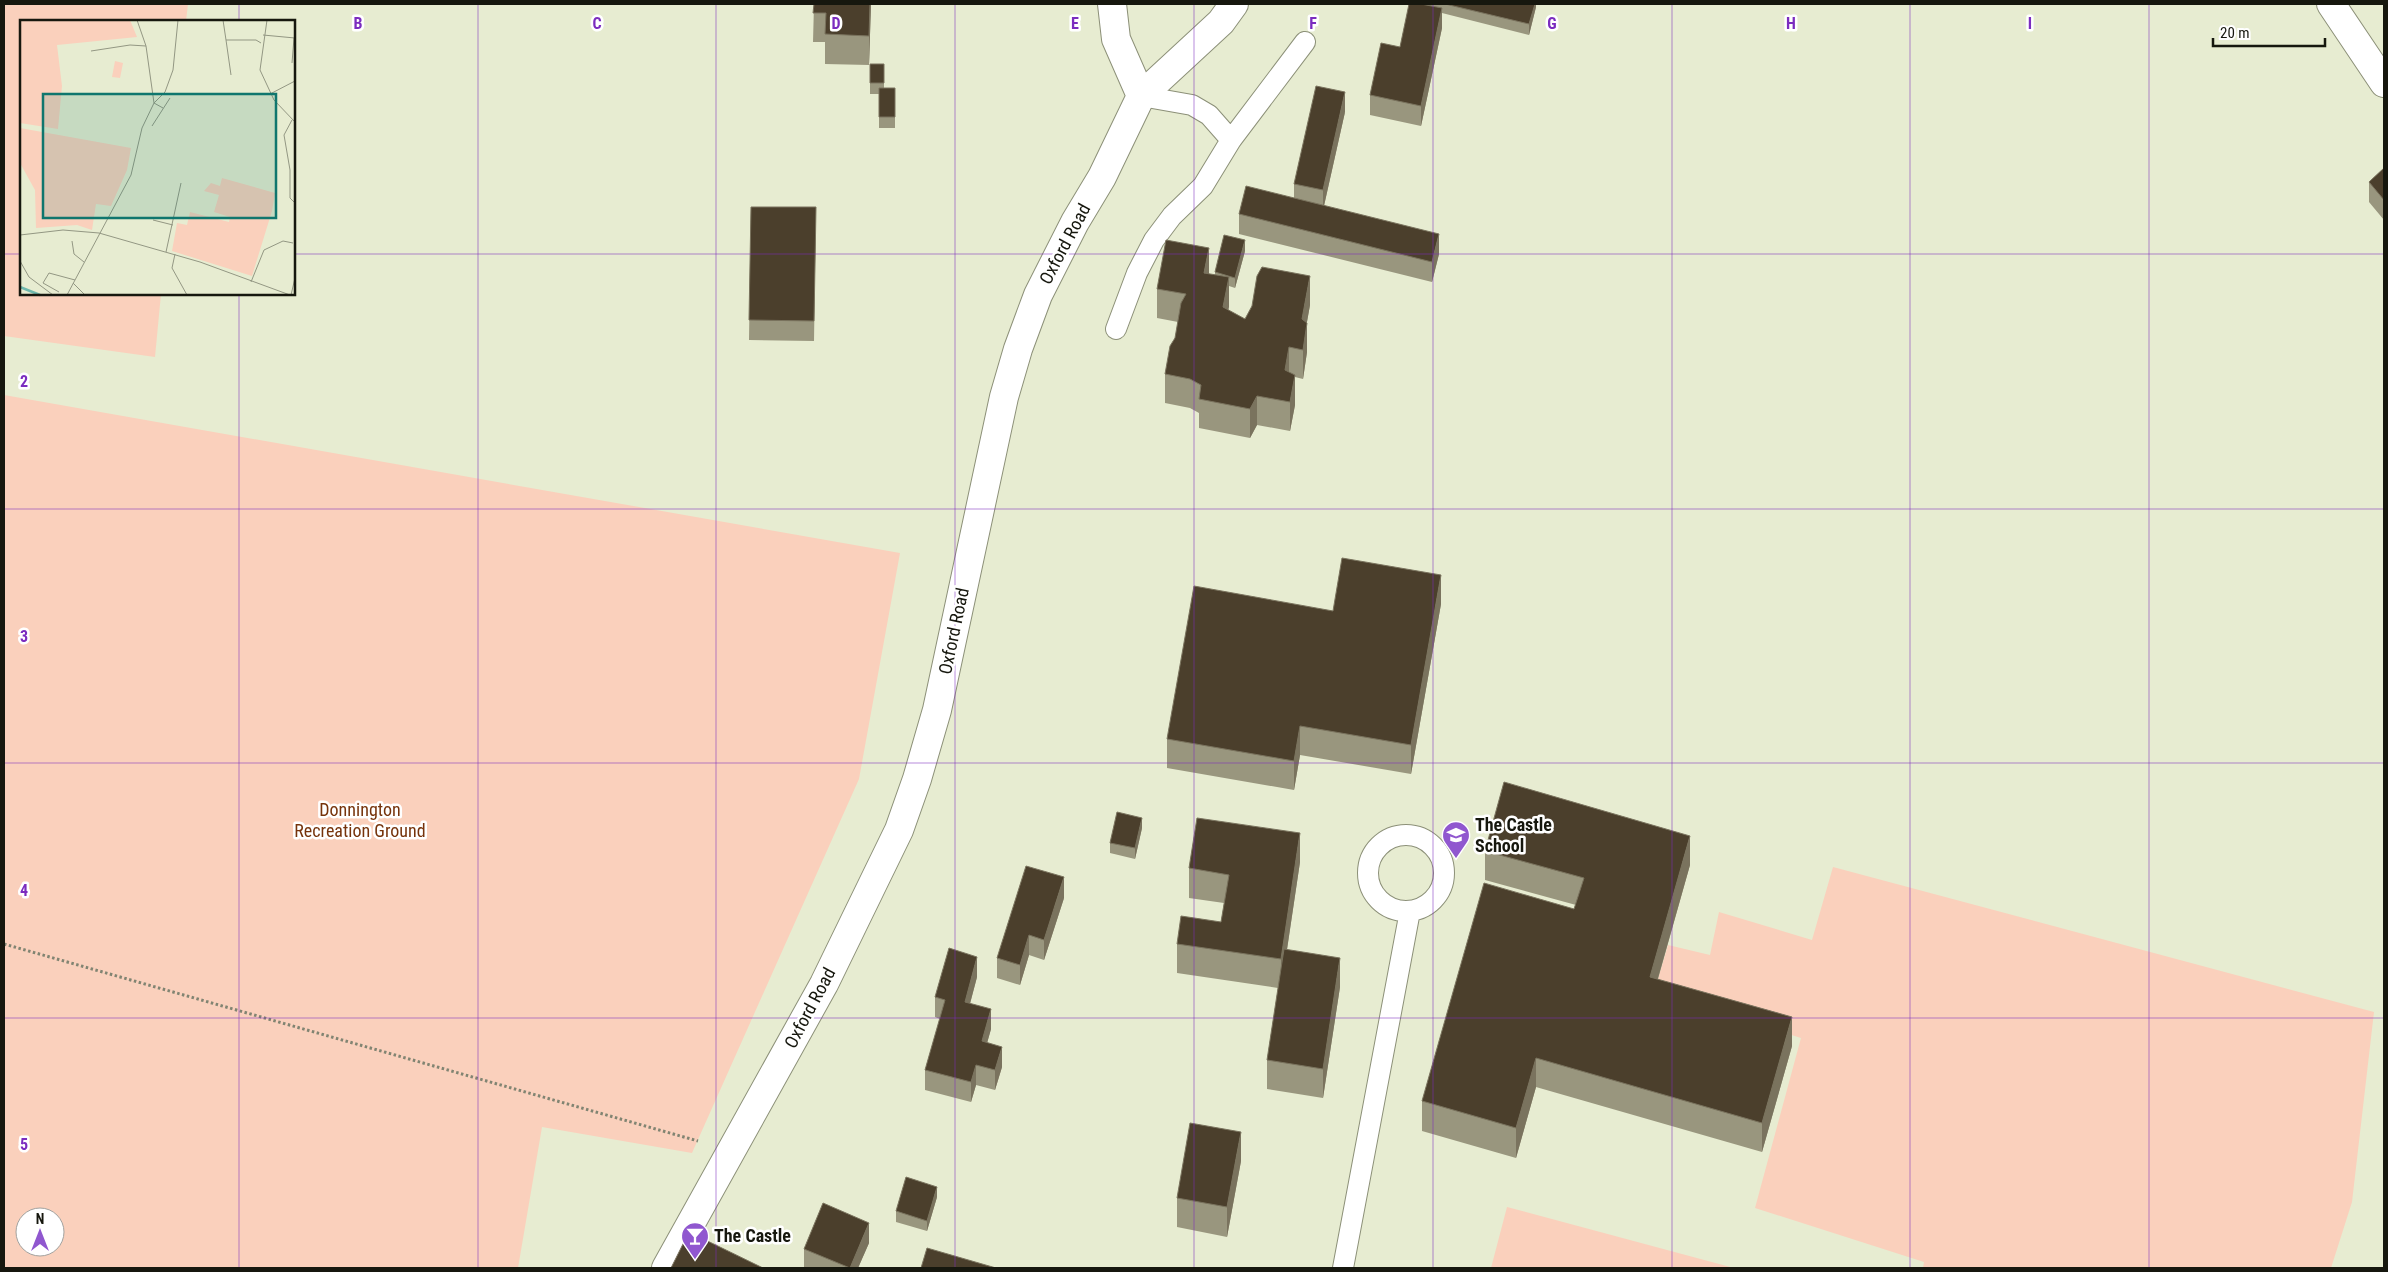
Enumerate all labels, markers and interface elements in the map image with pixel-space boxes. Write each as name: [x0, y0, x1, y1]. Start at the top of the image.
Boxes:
text: B: [354, 14, 363, 33]
text: C: [592, 14, 602, 33]
text: D: [831, 14, 841, 33]
text: E: [1071, 14, 1079, 33]
text: F: [1309, 14, 1317, 33]
text: G: [1547, 14, 1557, 33]
text: H: [1786, 14, 1796, 33]
text: I: [2028, 14, 2032, 33]
scale bar: [2213, 15, 2326, 47]
inset map: [20, 20, 295, 295]
text: 20 m: [2220, 24, 2250, 42]
street label: Oxford Road: [1035, 200, 1094, 288]
text: 2: [20, 372, 28, 391]
street label: Oxford Road: [934, 586, 973, 676]
text: 3: [20, 627, 28, 646]
park label: Donnington Recreation Ground: [294, 799, 426, 841]
place label: The Castle School: [1475, 814, 1552, 856]
school or university icon: The Castle School: [1441, 820, 1471, 859]
text: 4: [20, 881, 28, 900]
street label: Oxford Road: [780, 964, 839, 1052]
text: 5: [20, 1135, 28, 1154]
north arrow: [15, 1207, 65, 1257]
text: N: [36, 1211, 44, 1227]
bar icon: The Castle: [680, 1221, 710, 1260]
place label: The Castle: [714, 1225, 791, 1246]

